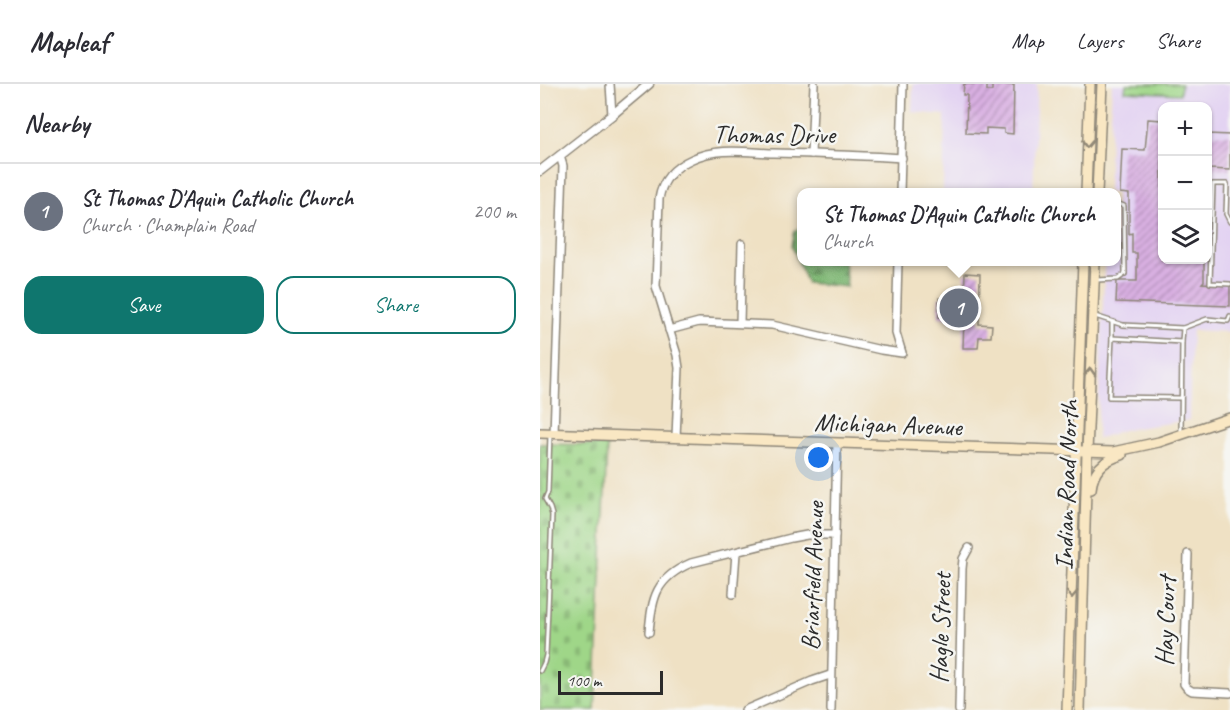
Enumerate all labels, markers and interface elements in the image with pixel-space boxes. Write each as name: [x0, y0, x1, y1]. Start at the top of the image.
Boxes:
text: Mapleaf: [30, 24, 108, 59]
text: Map: [1011, 28, 1044, 54]
text: Layers: [1077, 28, 1123, 54]
text: Share: [1156, 28, 1200, 54]
map controls: [1158, 102, 1212, 264]
button: +: [1158, 102, 1212, 156]
text: Nearby: [24, 107, 89, 140]
street label: Thomas Drive: [713, 118, 837, 151]
one-way arrow: [1081, 139, 1094, 148]
button: −: [1158, 156, 1212, 210]
text: St Thomas D'Aquin Catholic Church: [81, 185, 353, 213]
popup: [797, 188, 1121, 266]
text: 1: [39, 199, 48, 224]
text: 200 m: [473, 199, 516, 224]
text: St Thomas D'Aquin Catholic Church: [823, 201, 1095, 229]
button: layers: [1158, 210, 1212, 264]
text: Church · Champlain Road: [81, 213, 254, 238]
text: Church: [823, 229, 873, 254]
button: Save: [24, 276, 264, 334]
button: Share: [276, 276, 516, 334]
pin: 1: [940, 286, 978, 330]
one-way arrow: [1084, 368, 1097, 377]
street label: Indian Road North: [1047, 398, 1086, 571]
street label: Michigan Avenue: [814, 405, 964, 444]
your location: [804, 443, 833, 472]
street label: Briarfield Avenue: [793, 500, 832, 651]
street label: Hagle Street: [922, 570, 959, 684]
street label: Hay Court: [1147, 572, 1184, 667]
one-way arrow: [1066, 589, 1078, 598]
scale bar: [558, 668, 663, 696]
text: 100 m: [567, 671, 601, 691]

